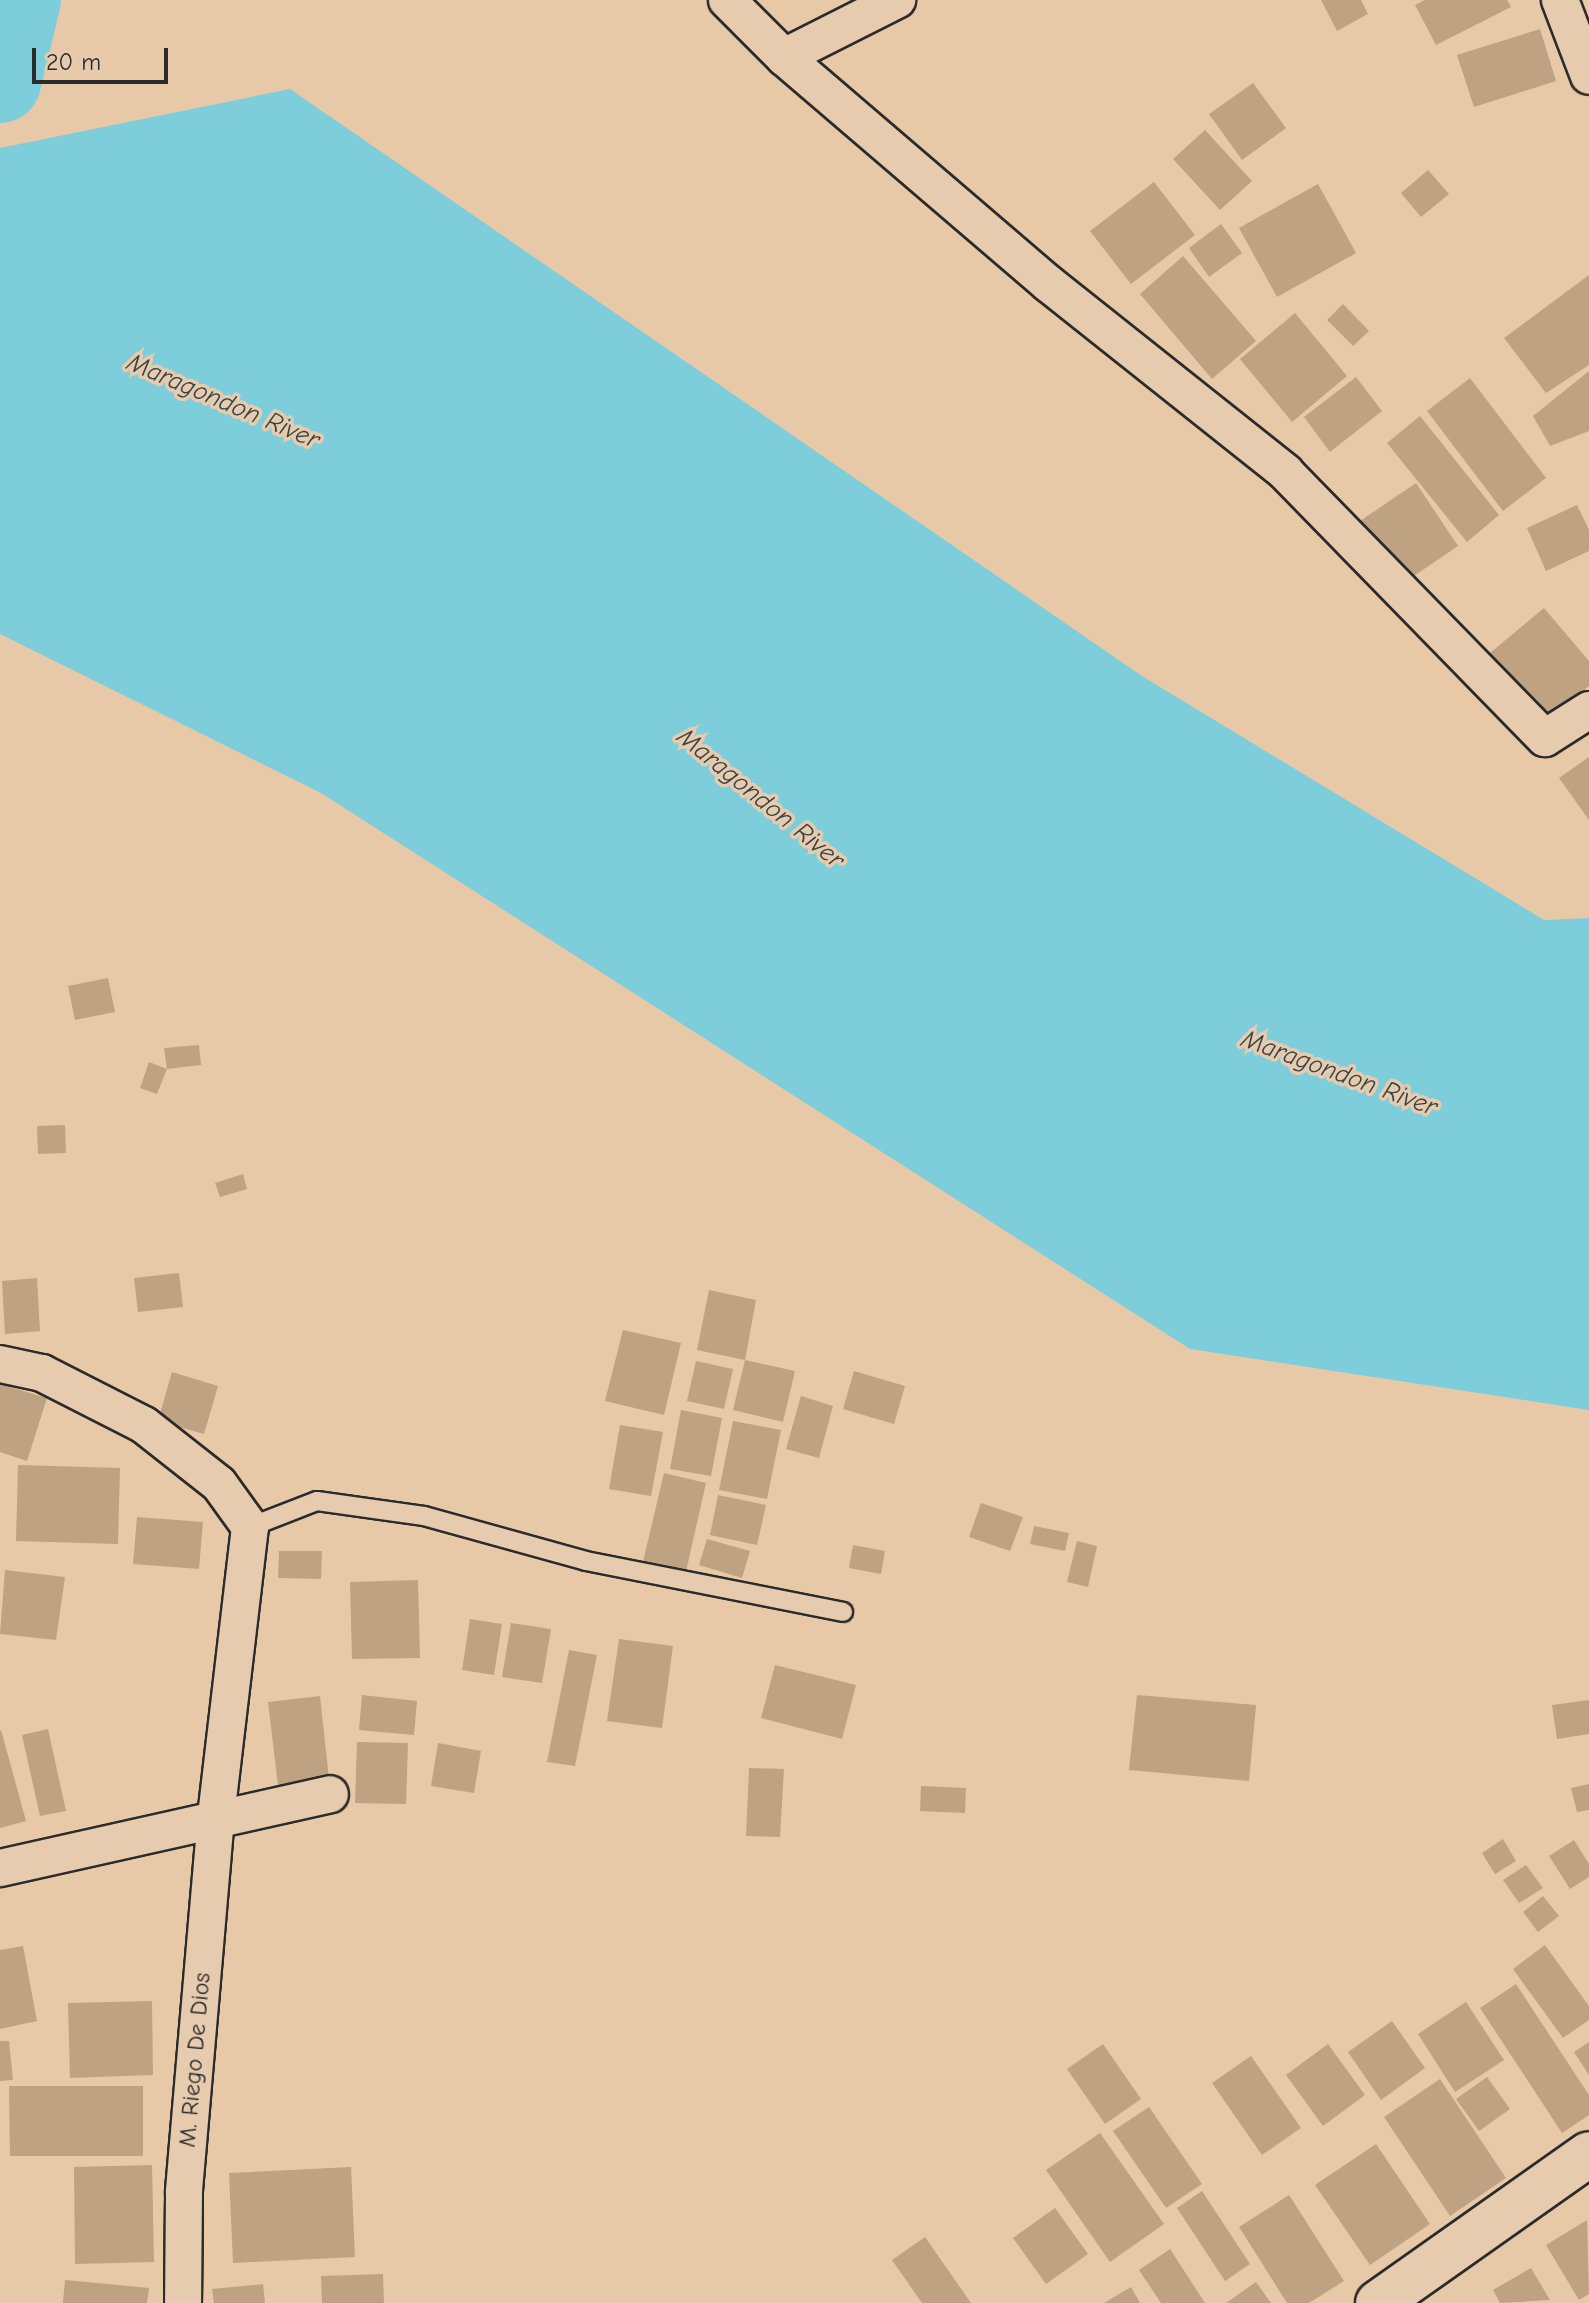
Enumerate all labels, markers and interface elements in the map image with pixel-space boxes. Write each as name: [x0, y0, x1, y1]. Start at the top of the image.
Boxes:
scale bar: [36, 32, 172, 82]
text: 20 m: [46, 48, 101, 76]
water label: Maragondon River: [122, 347, 324, 457]
water label: Maragondon River: [670, 722, 850, 876]
water label: Maragondon River: [1237, 1024, 1441, 1124]
street label: M. Riego De Dios: [173, 1971, 217, 2149]

